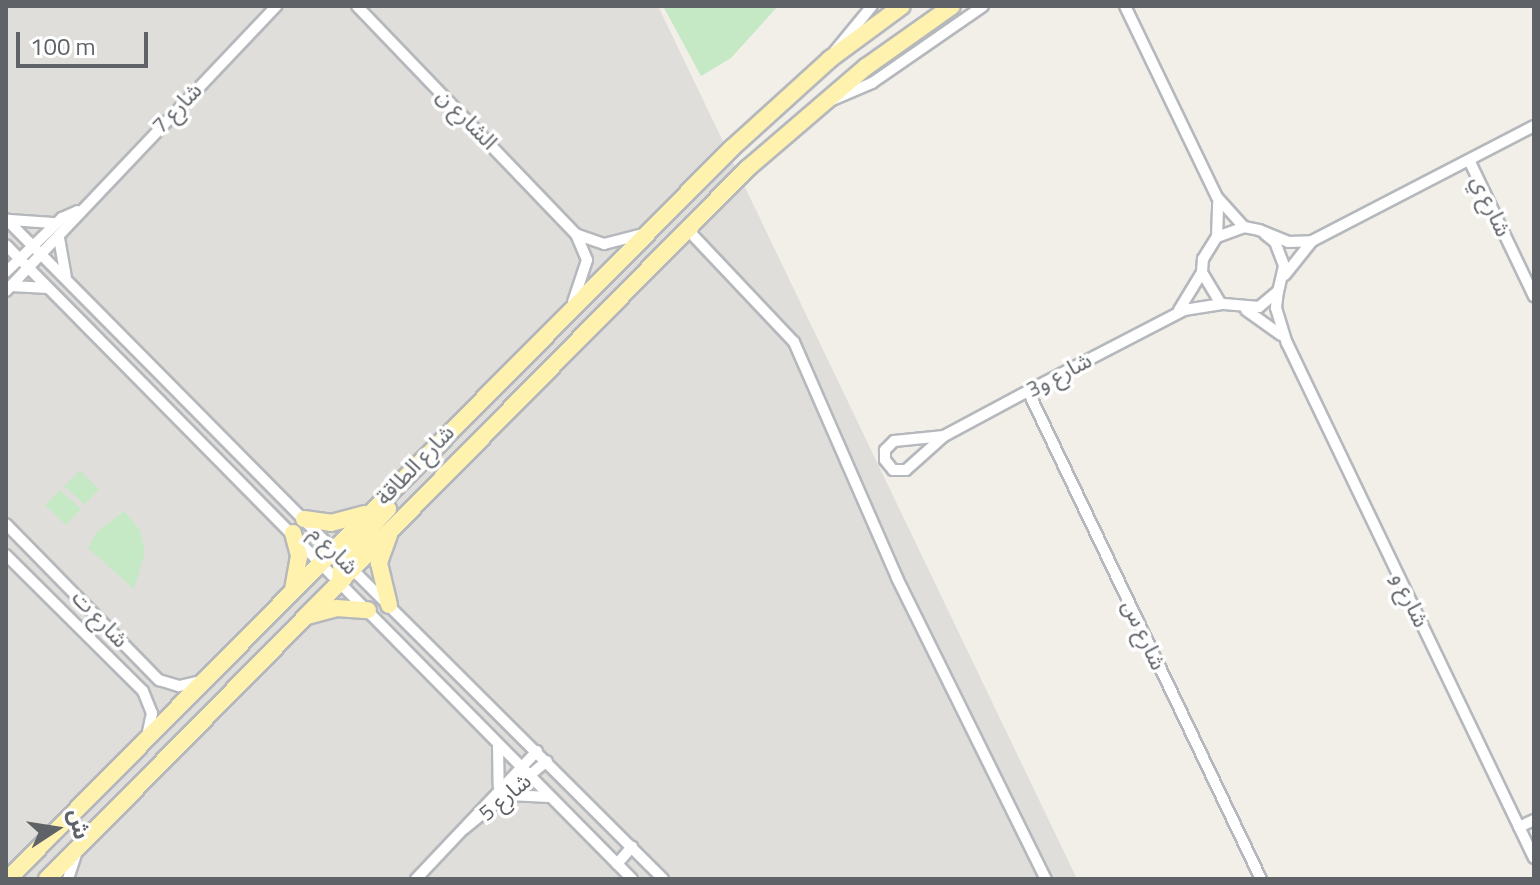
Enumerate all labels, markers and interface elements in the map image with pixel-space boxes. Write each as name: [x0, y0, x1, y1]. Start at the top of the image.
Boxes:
scale bar: [20, 16, 152, 66]
text: 100 m: [30, 28, 96, 64]
street label: شارع 7: [147, 77, 207, 139]
street label: الشارع ن: [431, 83, 503, 155]
street label: شارع ي: [1465, 171, 1517, 241]
street label: شارع و3: [1022, 347, 1096, 403]
street label: شارع الطاقة: [370, 419, 460, 511]
street label: شارع م: [304, 520, 364, 580]
street label: شارع و: [1386, 568, 1434, 632]
street label: شارع ت: [66, 585, 134, 653]
street label: شارع س: [1116, 596, 1172, 674]
street label: شارع 5: [474, 768, 536, 826]
north arrow: [16, 789, 96, 869]
text: ش: [60, 806, 99, 842]

